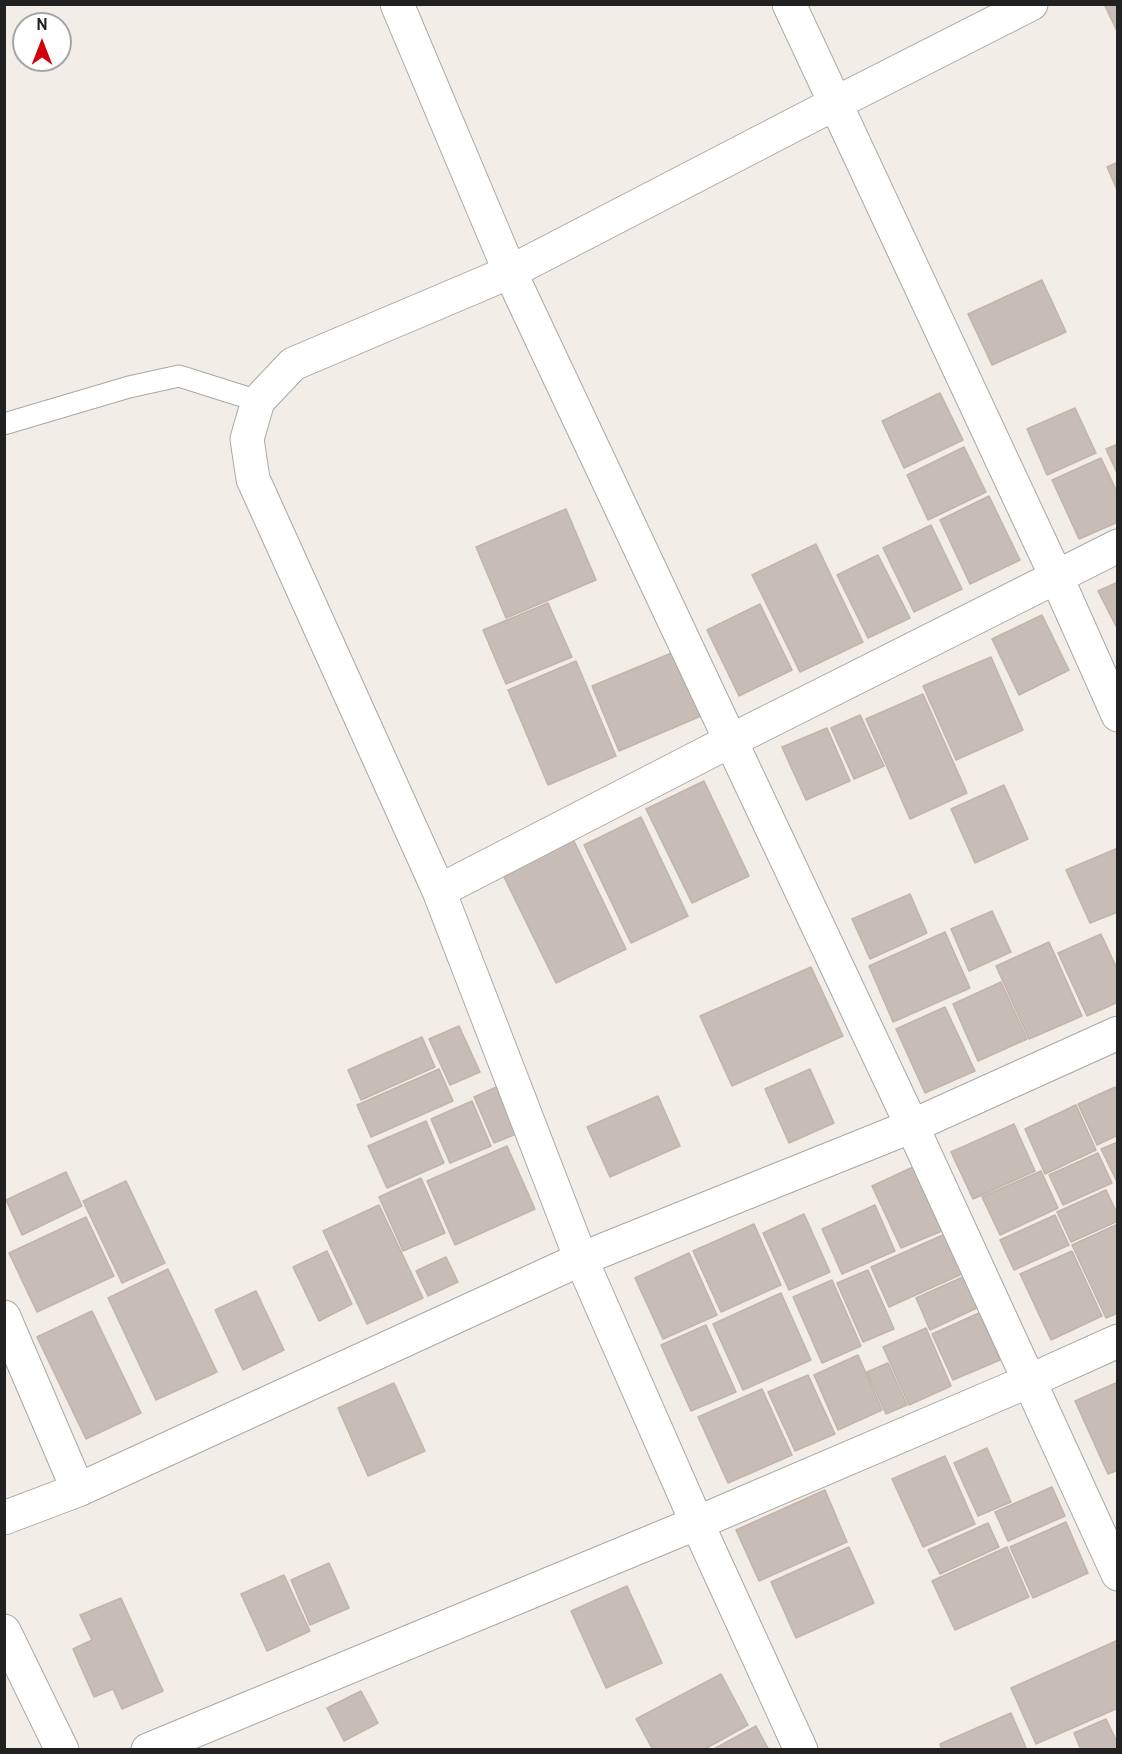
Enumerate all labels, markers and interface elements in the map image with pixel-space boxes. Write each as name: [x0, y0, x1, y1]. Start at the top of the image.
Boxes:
north arrow: [12, 12, 72, 72]
text: N: [36, 16, 48, 36]

